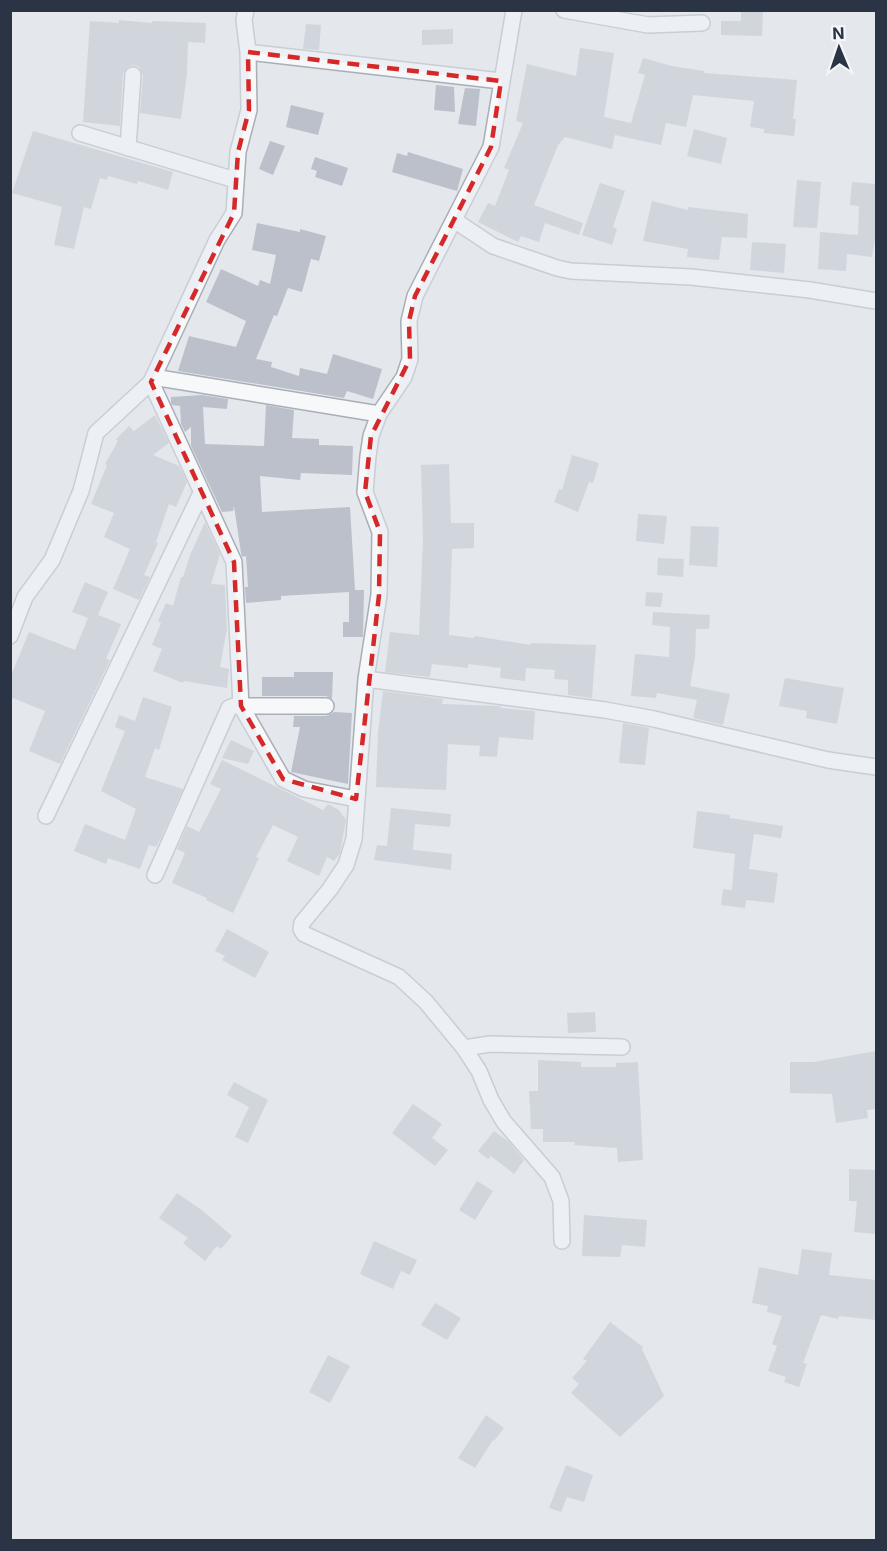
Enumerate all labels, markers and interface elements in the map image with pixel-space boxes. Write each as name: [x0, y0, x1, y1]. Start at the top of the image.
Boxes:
north arrow: [809, 18, 869, 78]
text: N: [832, 23, 845, 43]

